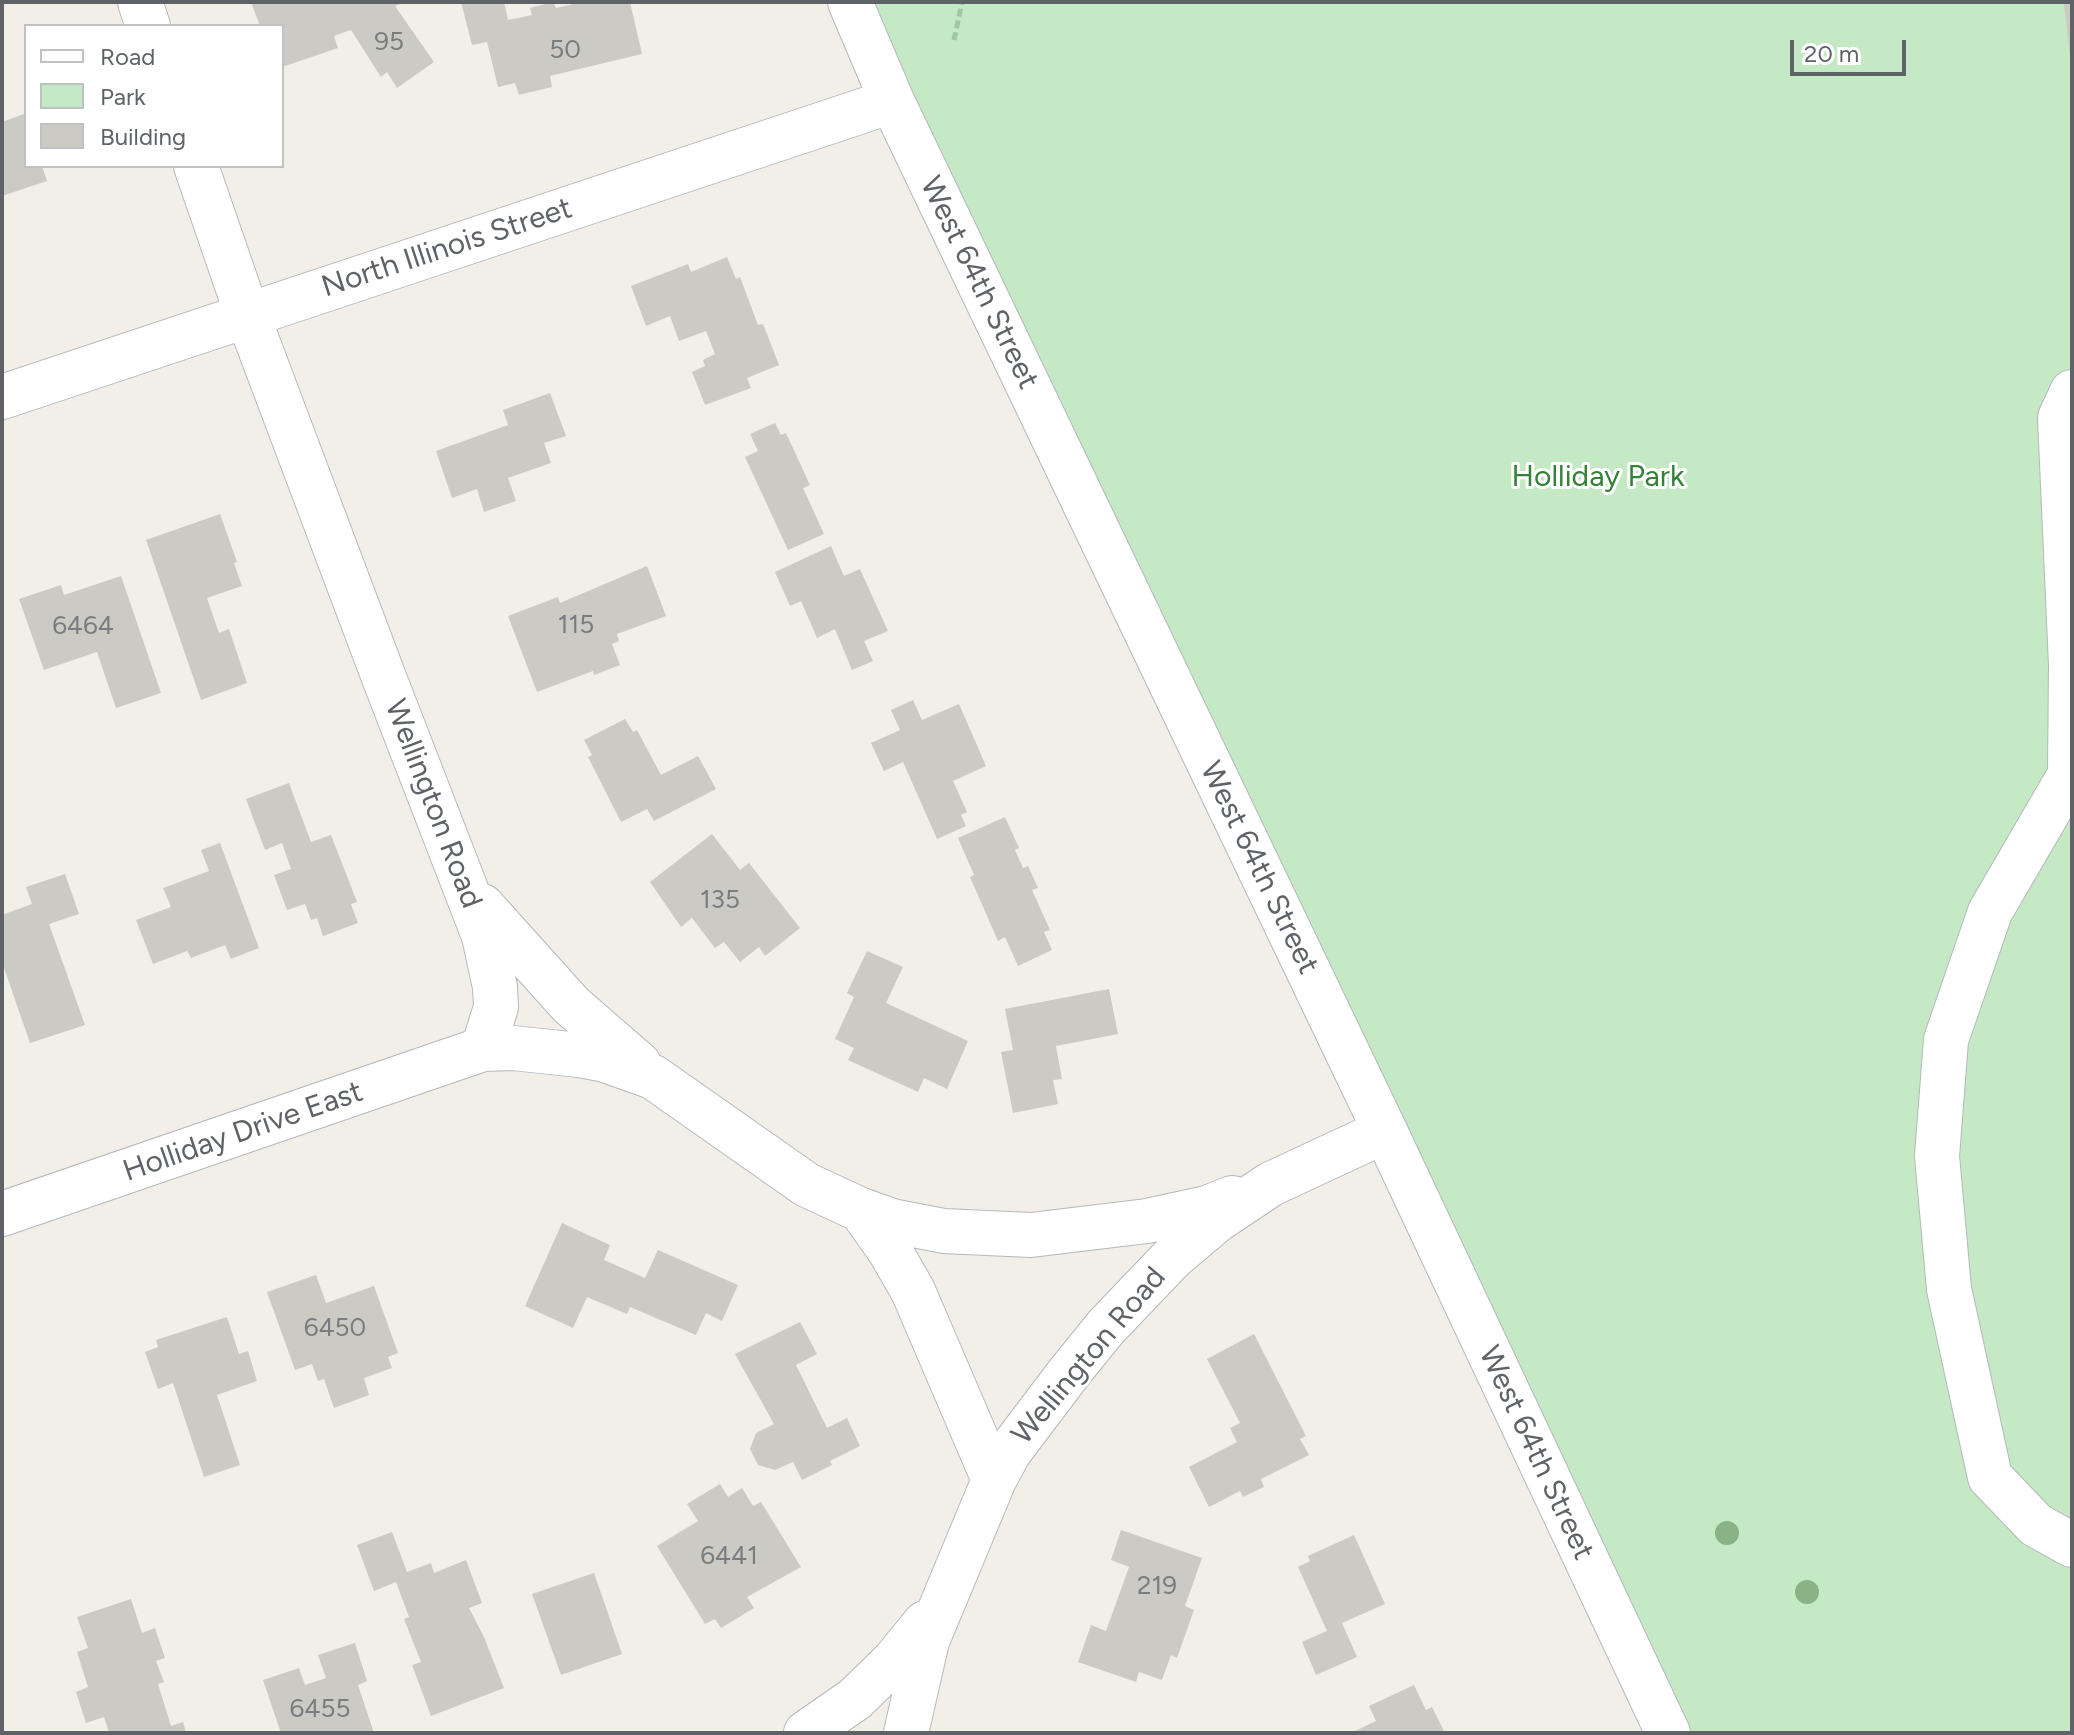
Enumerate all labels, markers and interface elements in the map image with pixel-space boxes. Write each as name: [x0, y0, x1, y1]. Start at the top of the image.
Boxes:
legend: [24, 24, 284, 168]
scale bar: [1794, 24, 1910, 74]
house number: 95: [374, 26, 404, 58]
house number: 50: [549, 34, 581, 66]
text: 20 m: [1804, 39, 1859, 68]
text: Road: [100, 42, 155, 71]
text: Park: [100, 82, 146, 111]
text: Building: [100, 122, 186, 151]
street label: West 64th Street: [912, 171, 1046, 395]
street label: North Illinois Street: [317, 191, 577, 305]
park label: Holliday Park: [1512, 459, 1684, 495]
house number: 115: [558, 609, 594, 641]
house number: 6464: [52, 610, 114, 642]
street label: Wellington Road: [377, 695, 489, 913]
street label: West 64th Street: [1192, 756, 1326, 980]
house number: 135: [700, 884, 740, 916]
street label: Holliday Drive East: [118, 1074, 368, 1190]
street label: Wellington Road: [1004, 1260, 1174, 1452]
house number: 6450: [304, 1312, 366, 1344]
street label: West 64th Street: [1471, 1340, 1601, 1566]
house number: 6441: [700, 1540, 758, 1572]
house number: 219: [1137, 1570, 1177, 1602]
house number: 6455: [290, 1693, 350, 1725]

